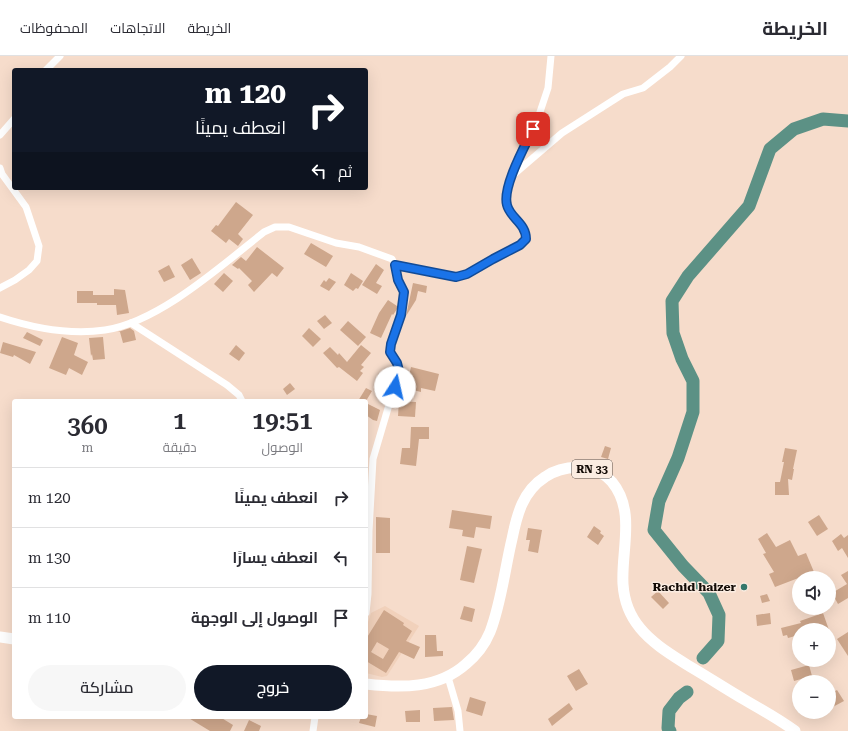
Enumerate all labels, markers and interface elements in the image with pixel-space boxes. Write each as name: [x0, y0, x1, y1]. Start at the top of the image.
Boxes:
text: الخريطة: [762, 17, 828, 40]
text: المحفوظات: [20, 20, 88, 36]
text: الاتجاهات: [110, 20, 166, 36]
text: الخريطة: [188, 20, 231, 36]
text: 120 m: [205, 77, 286, 110]
icon: right: [300, 84, 352, 136]
pin: [516, 112, 550, 146]
text: انعطف يمينًا: [195, 117, 286, 138]
icon: arrive: [522, 118, 544, 140]
icon: left: [308, 160, 330, 182]
text: ثم: [338, 163, 352, 181]
position arrow: [374, 366, 416, 408]
text: 1: [173, 407, 186, 435]
text: 19:51: [252, 407, 313, 435]
text: 360: [67, 412, 108, 440]
text: m: [81, 440, 93, 455]
text: دقيقة: [163, 440, 197, 455]
text: الوصول: [262, 440, 303, 455]
road number: RN 33: [572, 460, 612, 478]
icon: right: [330, 487, 352, 509]
text: 120 m: [28, 489, 71, 507]
text: انعطف يمينًا: [234, 489, 318, 507]
icon: left: [330, 547, 352, 569]
text: 130 m: [28, 549, 71, 567]
text: انعطف يسارًا: [232, 549, 318, 567]
map controls: [792, 571, 836, 719]
button: sound: [792, 571, 836, 615]
place label: Rachid haizer: [652, 580, 737, 594]
marker: Rachid haizer: [739, 582, 749, 592]
icon: arrive: [330, 607, 352, 629]
text: 110 m: [28, 609, 71, 627]
text: الوصول إلى الوجهة: [191, 609, 318, 627]
button: +: [792, 623, 836, 667]
button: مشاركة: [28, 665, 186, 711]
button: خروج: [194, 665, 352, 711]
button: −: [792, 675, 836, 719]

